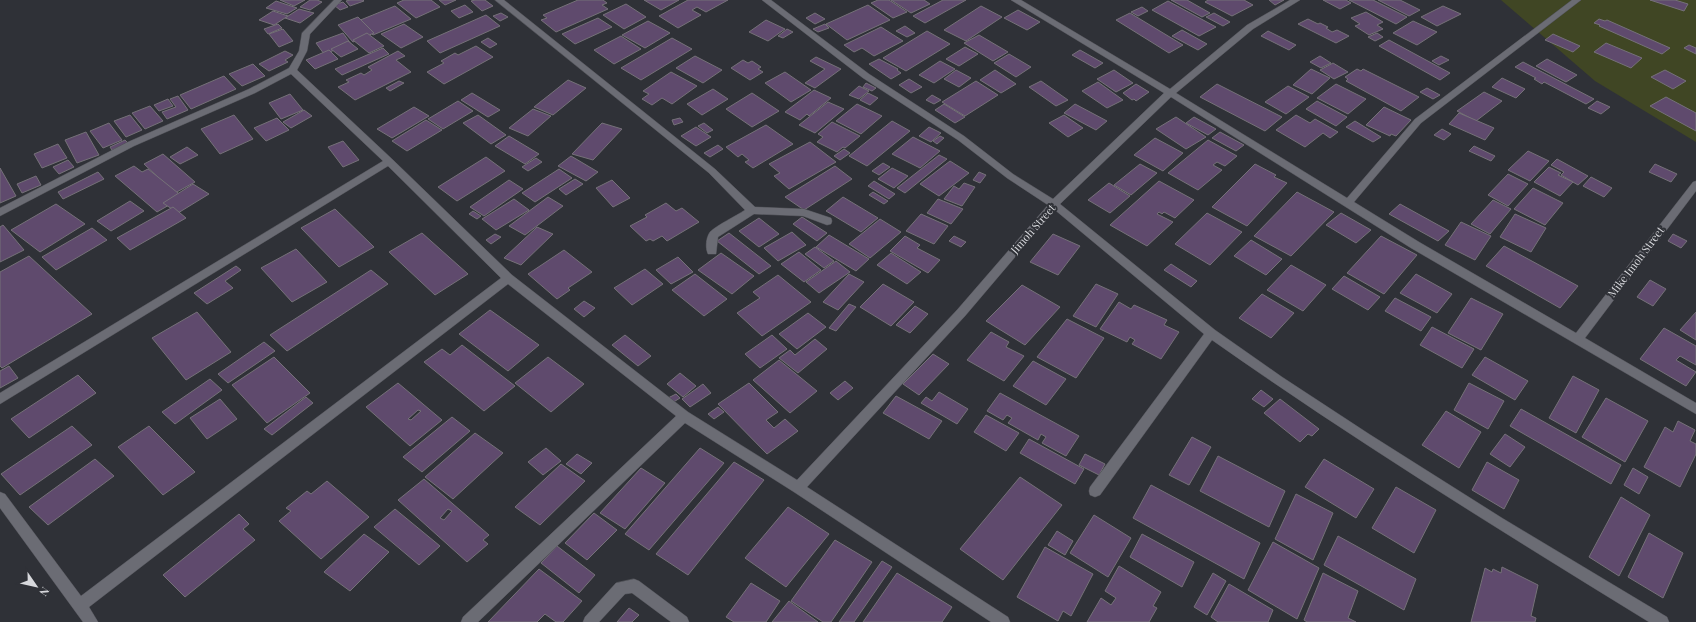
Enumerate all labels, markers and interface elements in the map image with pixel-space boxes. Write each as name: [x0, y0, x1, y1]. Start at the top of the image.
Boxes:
street label: Jimoh Street: [1006, 201, 1058, 257]
street label: Mike Imoh Street: [1604, 223, 1667, 300]
north arrow: [16, 566, 56, 606]
text: N: [36, 584, 53, 599]

